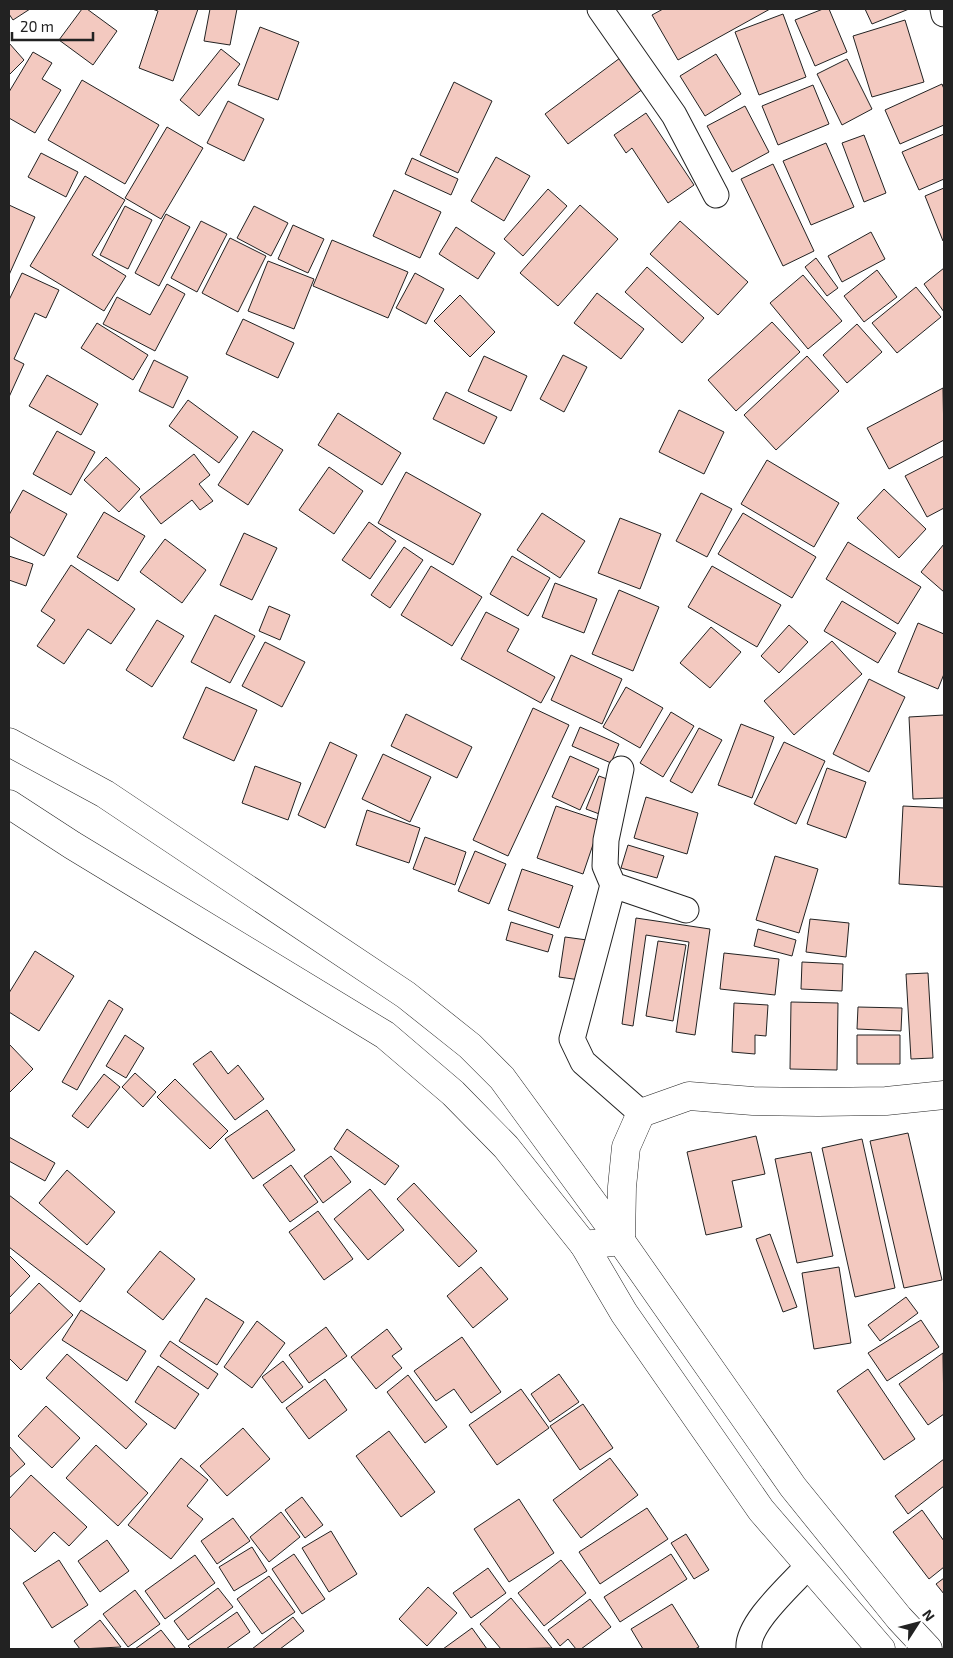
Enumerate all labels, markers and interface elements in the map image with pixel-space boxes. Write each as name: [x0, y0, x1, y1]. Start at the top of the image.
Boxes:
scale bar: [12, 10, 94, 42]
text: 20 m: [20, 17, 54, 35]
north arrow: [893, 1598, 943, 1648]
text: N: [919, 1606, 939, 1624]

